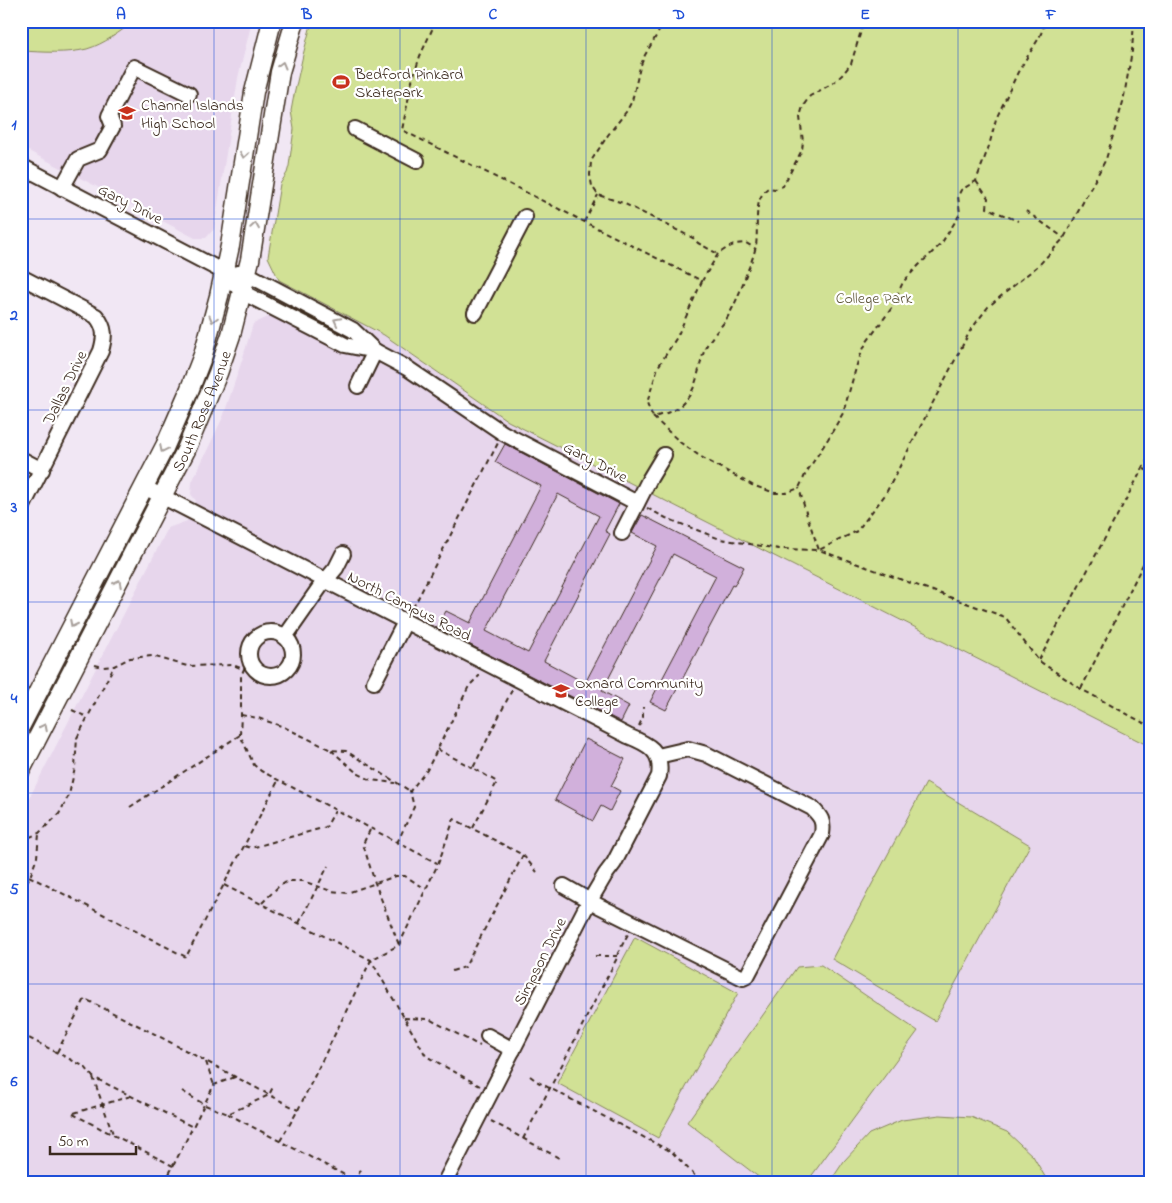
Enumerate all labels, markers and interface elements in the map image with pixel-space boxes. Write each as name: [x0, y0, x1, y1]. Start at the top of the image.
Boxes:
text: A: [116, 3, 126, 27]
text: B: [301, 3, 313, 27]
text: C: [489, 3, 498, 27]
text: D: [672, 3, 685, 27]
text: E: [860, 3, 870, 27]
text: F: [1045, 3, 1057, 27]
one-way arrow: [276, 61, 287, 70]
place label: Bedford Pinkard Skatepark: [354, 63, 463, 105]
sports icon: Bedford Pinkard Skatepark: [331, 72, 351, 92]
place label: Channel Islands High School: [141, 94, 244, 136]
school or university icon: Channel Islands High School: [117, 103, 137, 123]
text: 1: [11, 113, 17, 137]
one-way arrow: [240, 150, 250, 159]
street label: Gary Drive: [93, 178, 167, 232]
one-way arrow: [250, 221, 260, 230]
park label: College Park: [836, 287, 913, 311]
text: 2: [9, 304, 18, 328]
one-way arrow: [208, 315, 219, 324]
one-way arrow: [334, 317, 343, 327]
street label: Dallas Drive: [37, 346, 94, 430]
street label: South Rose Avenue: [167, 347, 239, 477]
street label: Gary Drive: [559, 436, 632, 490]
one-way arrow: [159, 444, 169, 453]
text: 3: [10, 496, 18, 520]
street label: North Campus Road: [343, 565, 475, 648]
one-way arrow: [112, 579, 122, 588]
one-way arrow: [69, 619, 79, 628]
place label: Oxnard Community College: [575, 672, 703, 714]
school or university icon: Oxnard Community College: [551, 681, 571, 701]
text: 4: [10, 687, 18, 711]
one-way arrow: [38, 723, 48, 732]
text: 5: [9, 878, 19, 902]
street label: Simpson Drive: [508, 913, 574, 1010]
text: 6: [9, 1070, 18, 1094]
scale bar: [50, 1123, 136, 1155]
text: 50 m: [58, 1131, 89, 1153]

